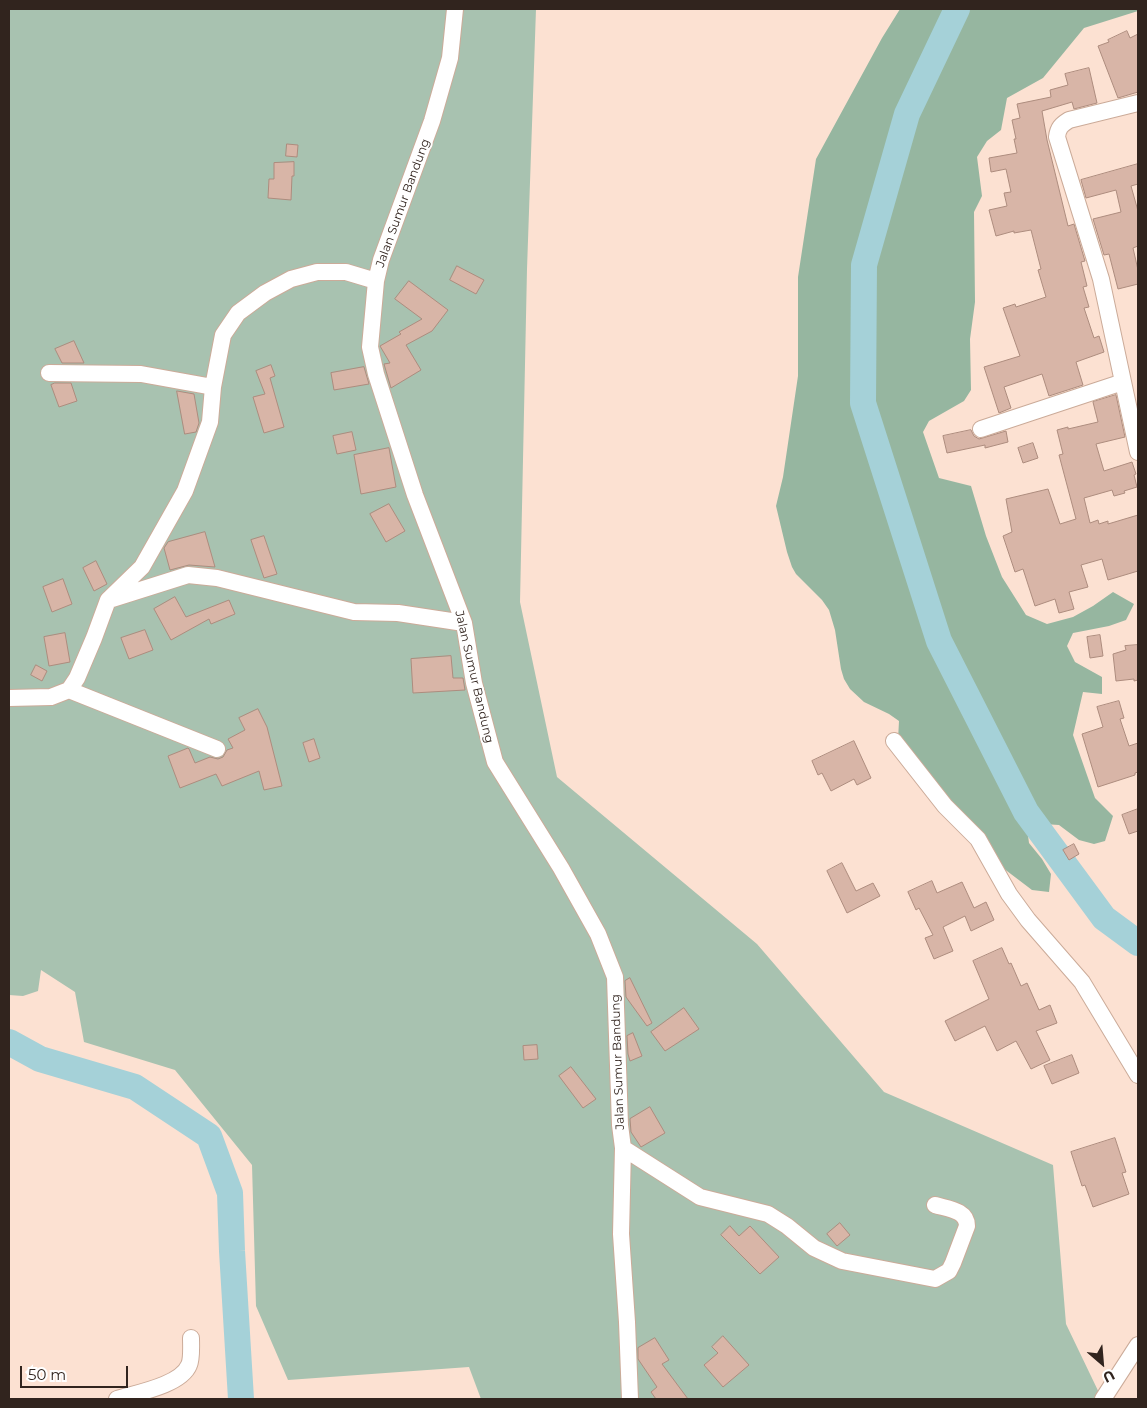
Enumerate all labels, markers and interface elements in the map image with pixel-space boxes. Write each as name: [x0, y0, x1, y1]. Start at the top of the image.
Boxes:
street label: Jalan Sumur Bandung: [373, 137, 433, 269]
street label: Jalan Sumur Bandung: [452, 609, 496, 745]
street label: Jalan Sumur Bandung: [608, 994, 628, 1130]
north arrow: [1077, 1338, 1127, 1388]
scale bar: [22, 1356, 130, 1388]
text: 50 m: [28, 1365, 66, 1384]
text: U: [1100, 1366, 1118, 1387]

